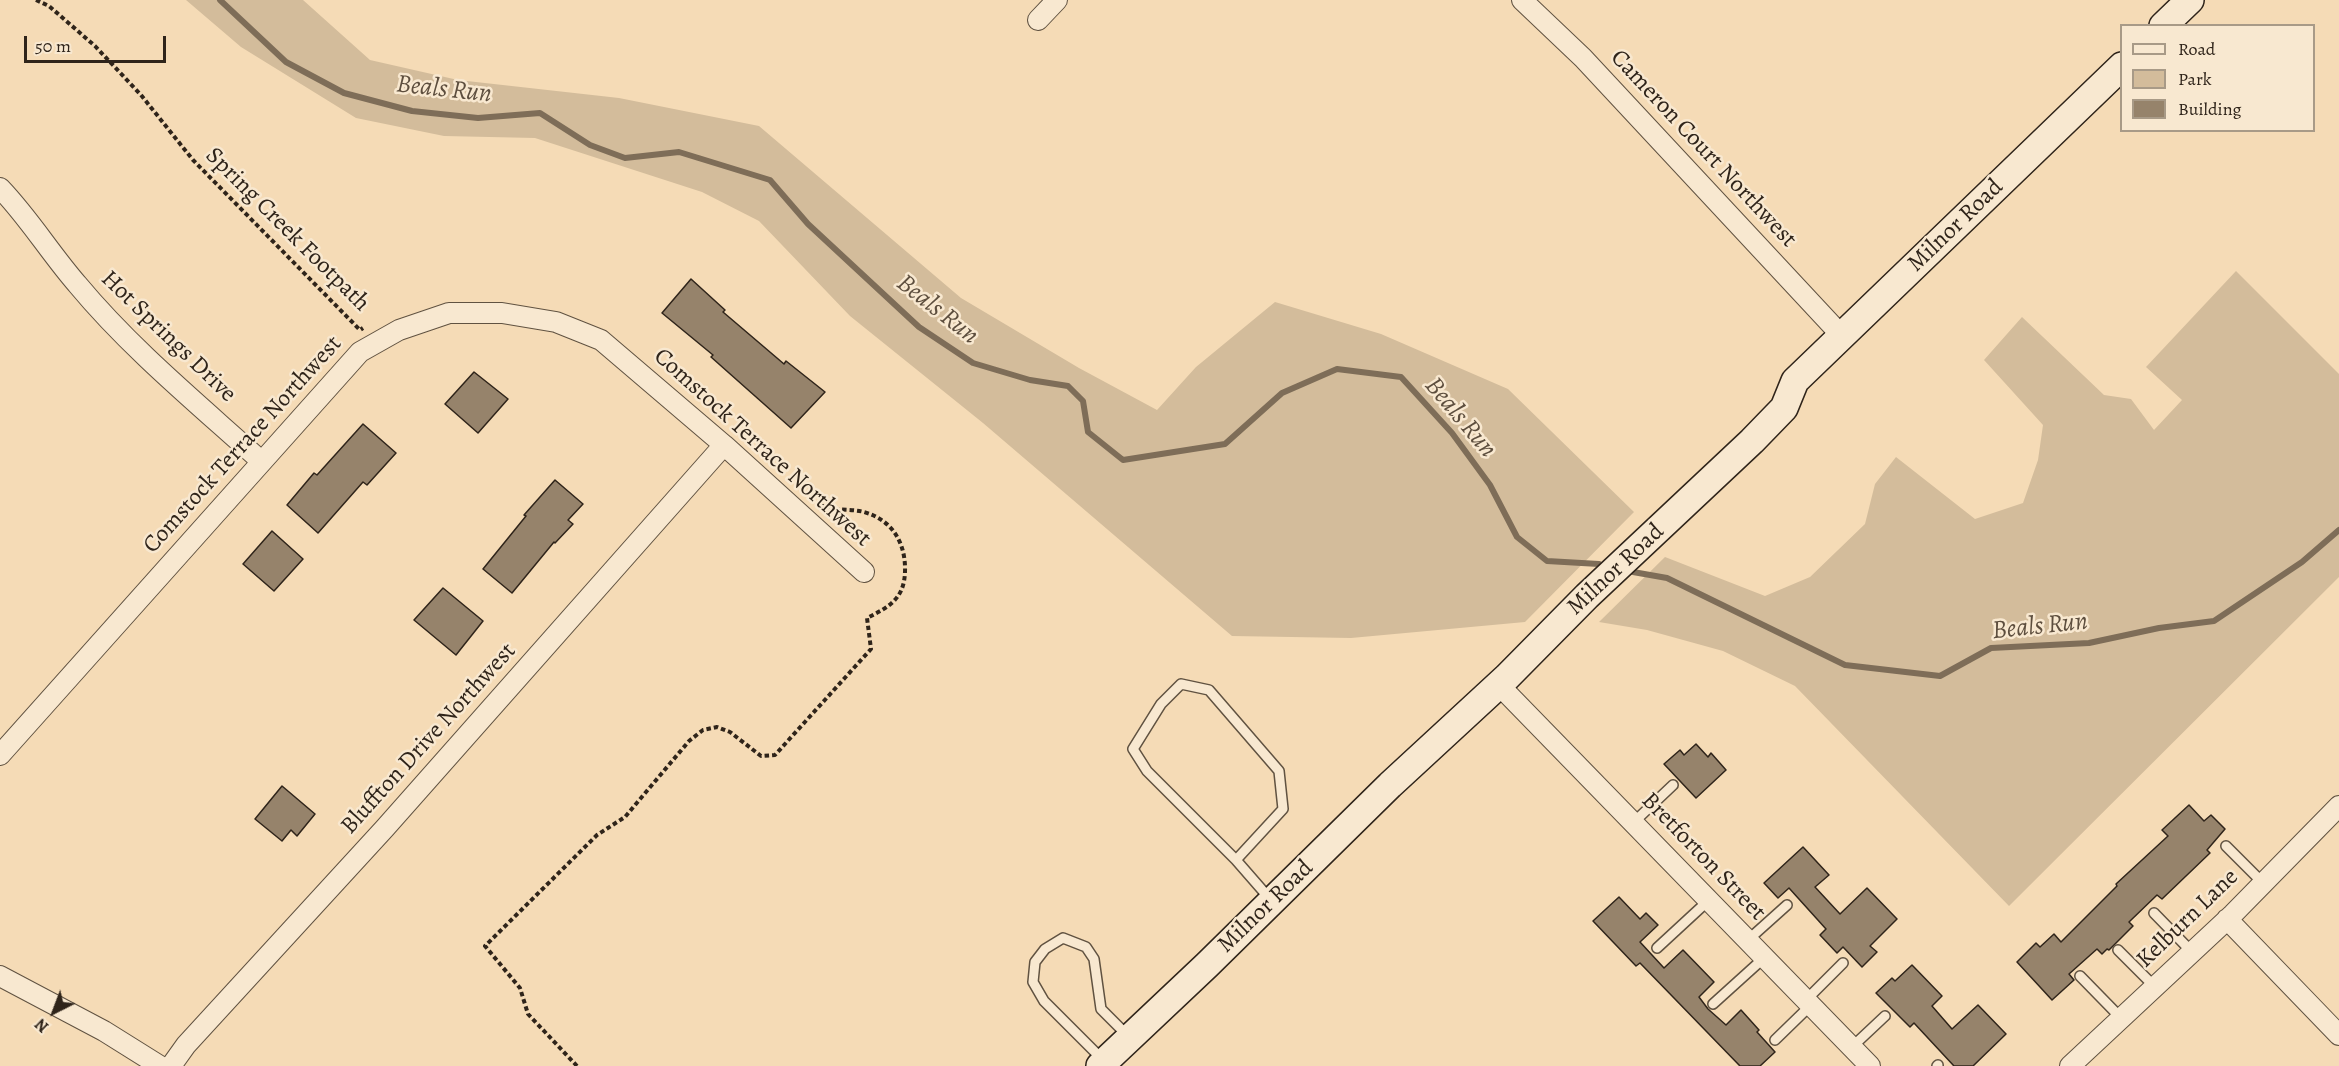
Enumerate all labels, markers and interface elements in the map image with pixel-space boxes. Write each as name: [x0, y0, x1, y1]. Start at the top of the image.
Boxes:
scale bar: [27, 24, 170, 62]
legend: [2120, 24, 2315, 132]
text: 50 m: [35, 34, 71, 58]
text: Road: [2178, 37, 2215, 61]
street label: Cameron Court Northwest: [1604, 44, 1802, 254]
text: Park: [2178, 67, 2212, 91]
water label: Beals Run: [395, 69, 493, 111]
text: Building: [2178, 97, 2242, 121]
street label: Spring Creek Footpath: [199, 142, 375, 318]
street label: Milnor Road: [1902, 173, 2010, 279]
street label: Hot Springs Drive: [94, 265, 242, 409]
water label: Beals Run: [890, 268, 984, 352]
street label: Comstock Terrace Northwest: [138, 330, 348, 560]
street label: Comstock Terrace Northwest: [647, 343, 877, 553]
water label: Beals Run: [1417, 371, 1503, 465]
street label: Milnor Road: [1562, 518, 1670, 622]
water label: Beals Run: [1991, 606, 2089, 648]
street label: Bluffton Drive Northwest: [335, 637, 523, 841]
street label: Bretforton Street: [1635, 787, 1771, 927]
street label: Milnor Road: [1212, 854, 1320, 960]
street label: Kelburn Lane: [2131, 863, 2245, 975]
north arrow: [24, 982, 84, 1042]
text: N: [30, 1013, 54, 1037]

